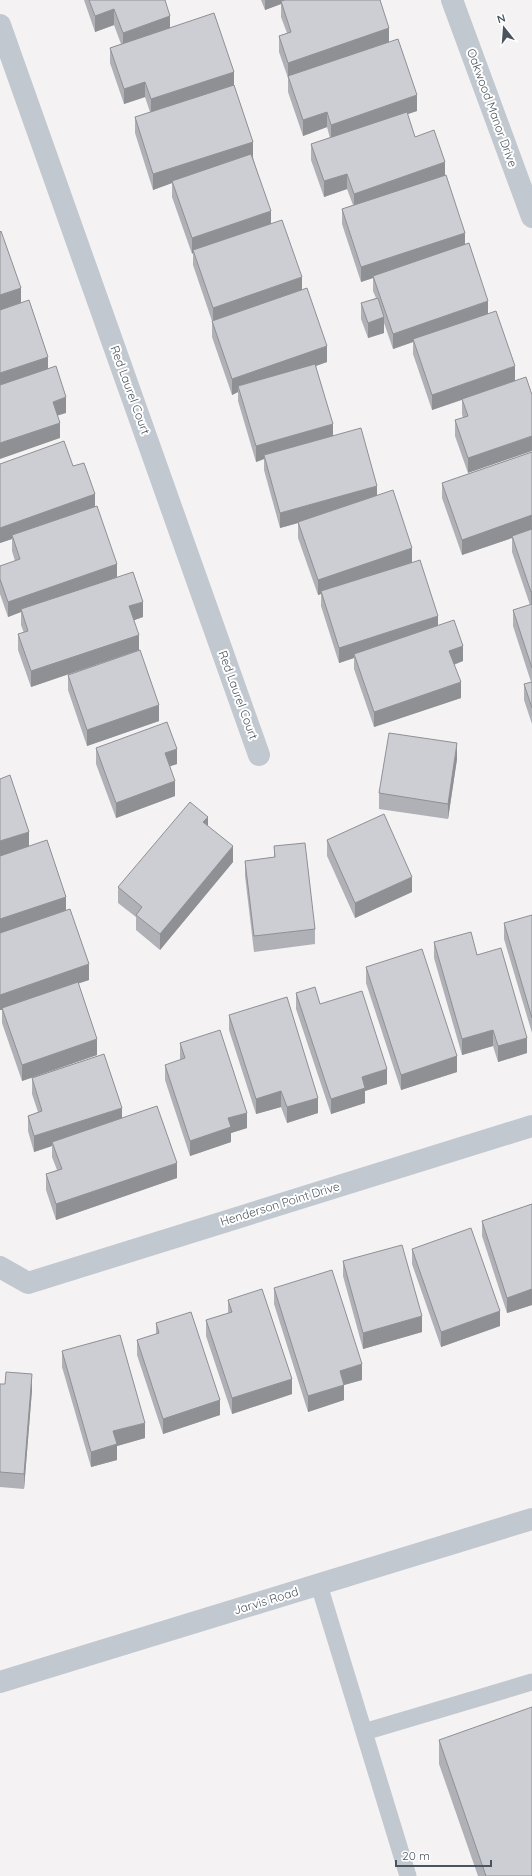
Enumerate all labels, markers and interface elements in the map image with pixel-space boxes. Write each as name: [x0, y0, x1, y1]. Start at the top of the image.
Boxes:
north arrow: [484, 8, 524, 48]
text: N: [495, 11, 507, 26]
street label: Oakwood Manor Drive: [464, 46, 521, 169]
street label: Red Laurel Court: [107, 343, 153, 436]
street label: Red Laurel Court: [215, 648, 261, 741]
street label: Henderson Point Drive: [218, 1178, 342, 1229]
street label: Jarvis Road: [232, 1584, 300, 1617]
scale bar: [396, 1842, 491, 1868]
text: 20 m: [402, 1848, 430, 1863]

